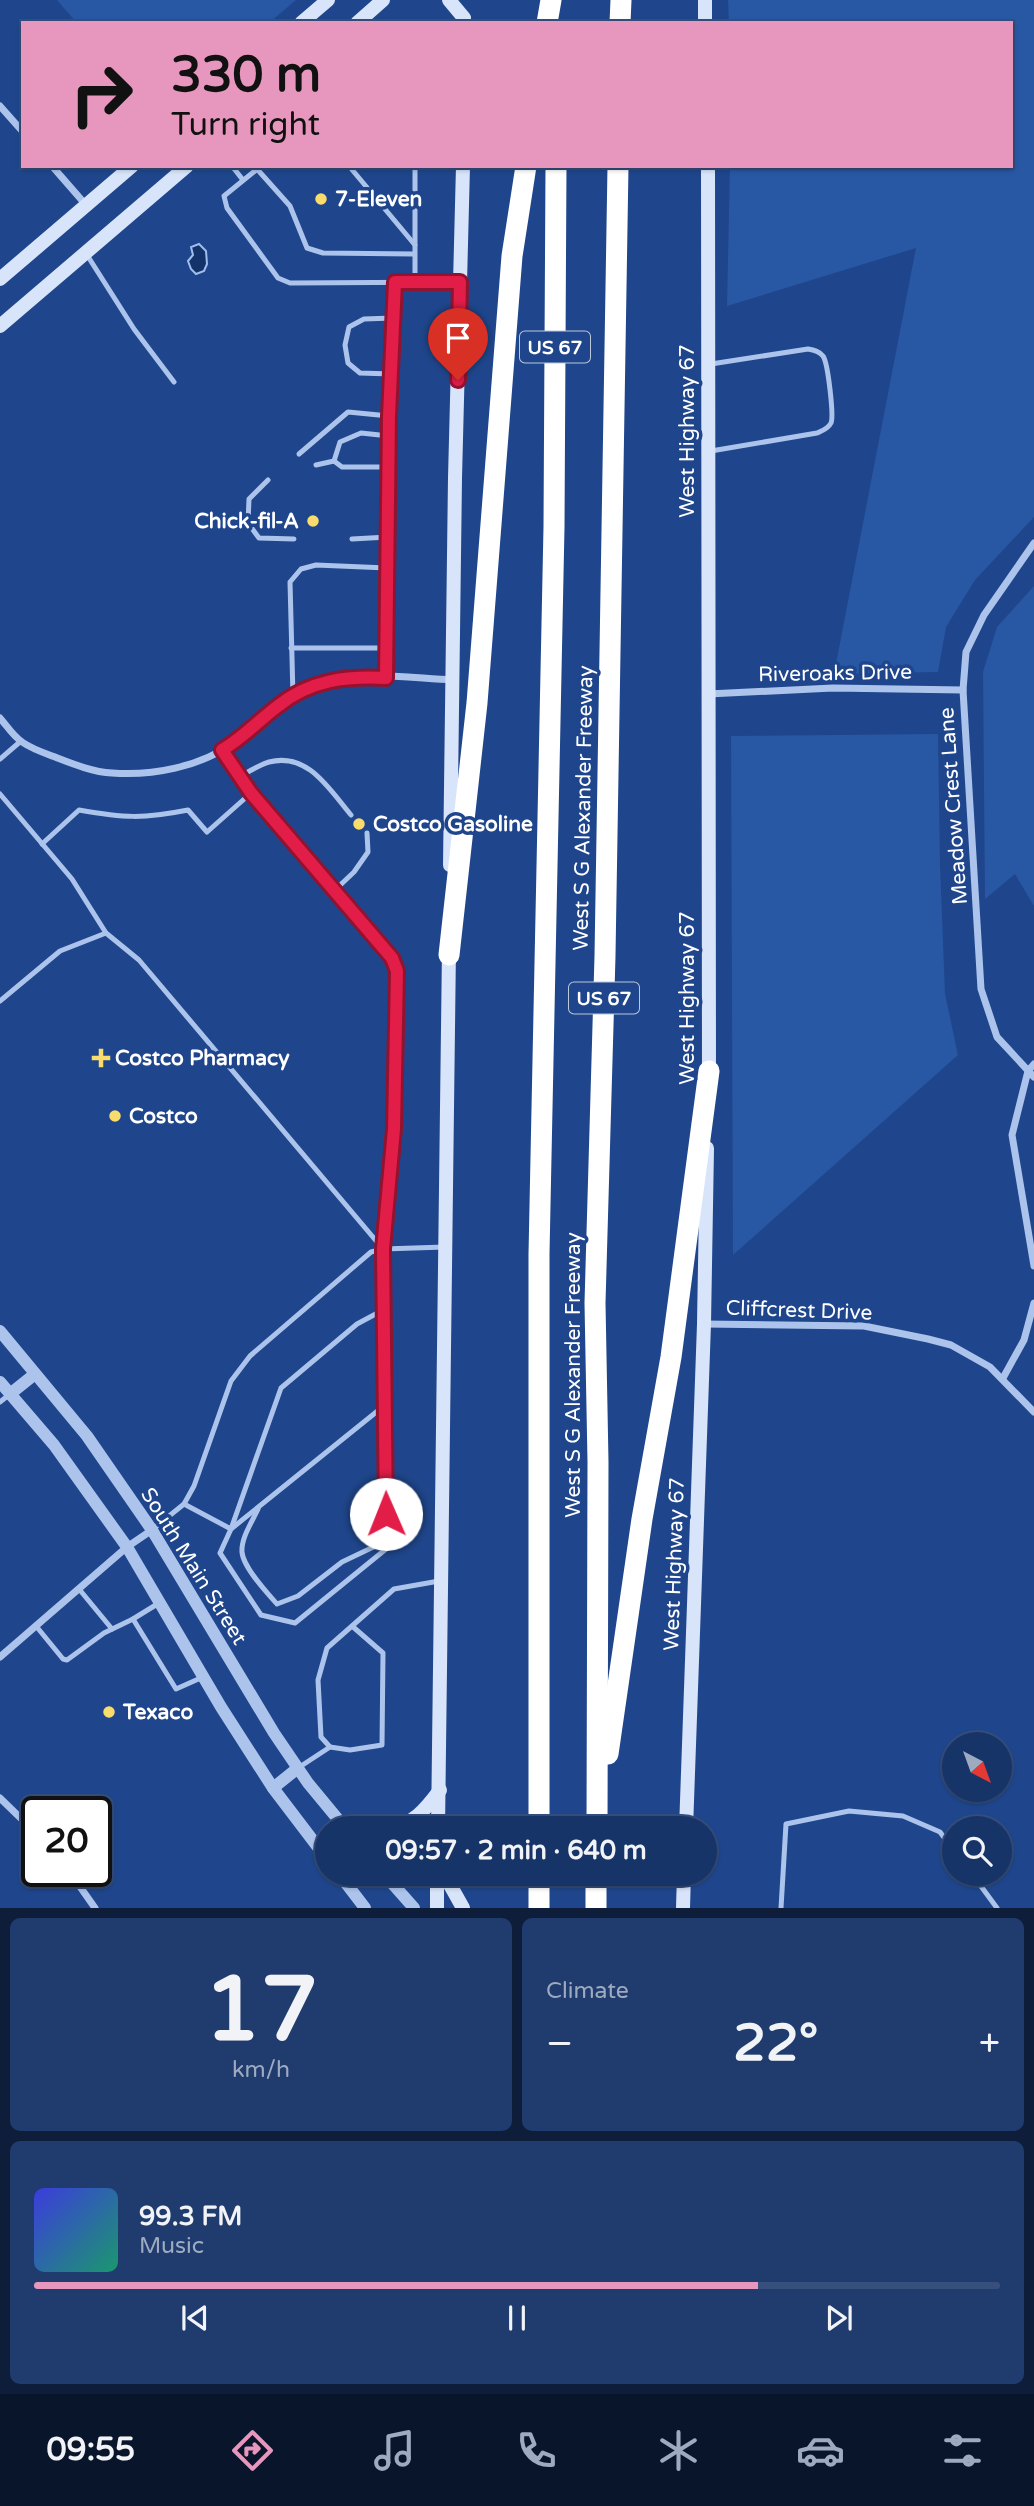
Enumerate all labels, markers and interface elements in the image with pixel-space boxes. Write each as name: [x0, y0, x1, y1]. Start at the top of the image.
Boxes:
text: 330 m: [171, 46, 321, 105]
icon: right: [56, 49, 147, 140]
text: Turn right: [171, 106, 320, 144]
place label: 7-Eleven: [335, 187, 422, 212]
marker: 7-Eleven: [313, 191, 329, 207]
pin: [428, 308, 488, 380]
icon: arrive: [439, 319, 477, 357]
road number: US 67: [520, 332, 590, 362]
street label: West Highway 67: [675, 344, 700, 518]
place label: Chick-fil-A: [194, 509, 299, 534]
marker: Chick-fil-A: [305, 513, 321, 529]
street label: Riveroaks Drive: [758, 660, 912, 687]
street label: West S G Alexander Freeway: [569, 665, 598, 951]
street label: Meadow Crest Lane: [934, 706, 973, 905]
place label: Costco Gasoline: [373, 812, 533, 837]
marker: Costco Gasoline: [351, 816, 367, 832]
street label: West Highway 67: [675, 911, 700, 1085]
road number: US 67: [569, 982, 639, 1014]
place label: Costco Pharmacy: [115, 1046, 290, 1071]
marker: Costco Pharmacy: [93, 1050, 109, 1066]
place label: Costco: [129, 1104, 198, 1129]
marker: Costco: [107, 1108, 123, 1124]
street label: West S G Alexander Freeway: [561, 1232, 586, 1518]
street label: Cliffcrest Drive: [725, 1295, 873, 1326]
position arrow: [349, 1477, 423, 1551]
street label: West Highway 67: [659, 1477, 690, 1651]
street label: South Main Street: [135, 1483, 252, 1649]
place label: Texaco: [122, 1700, 193, 1725]
marker: Texaco: [101, 1704, 117, 1720]
north arrow: [942, 1732, 1012, 1802]
map controls: [942, 1732, 1012, 1886]
speed limit sign: 20: [21, 1796, 112, 1887]
button: search: [942, 1816, 1012, 1886]
text: 09:57 · 2 min · 640 m: [385, 1835, 647, 1866]
text: 17: [204, 1955, 318, 2065]
text: Climate: [546, 1977, 629, 2005]
text: 22°: [733, 2012, 818, 2075]
text: −: [546, 2021, 573, 2067]
text: +: [979, 2021, 1000, 2067]
text: km/h: [232, 2056, 290, 2084]
text: 99.3 FM: [139, 2201, 242, 2232]
text: Music: [139, 2232, 204, 2260]
icon: previous: [176, 2299, 214, 2337]
icon: pause: [498, 2299, 536, 2337]
icon: next: [820, 2299, 858, 2337]
icon: directions: [228, 2426, 277, 2475]
icon: music: [370, 2426, 419, 2475]
icon: phone: [512, 2426, 561, 2475]
icon: climate: [654, 2426, 703, 2475]
icon: car: [796, 2426, 845, 2475]
icon: filters: [938, 2426, 987, 2475]
text: 09:55: [47, 2431, 135, 2469]

